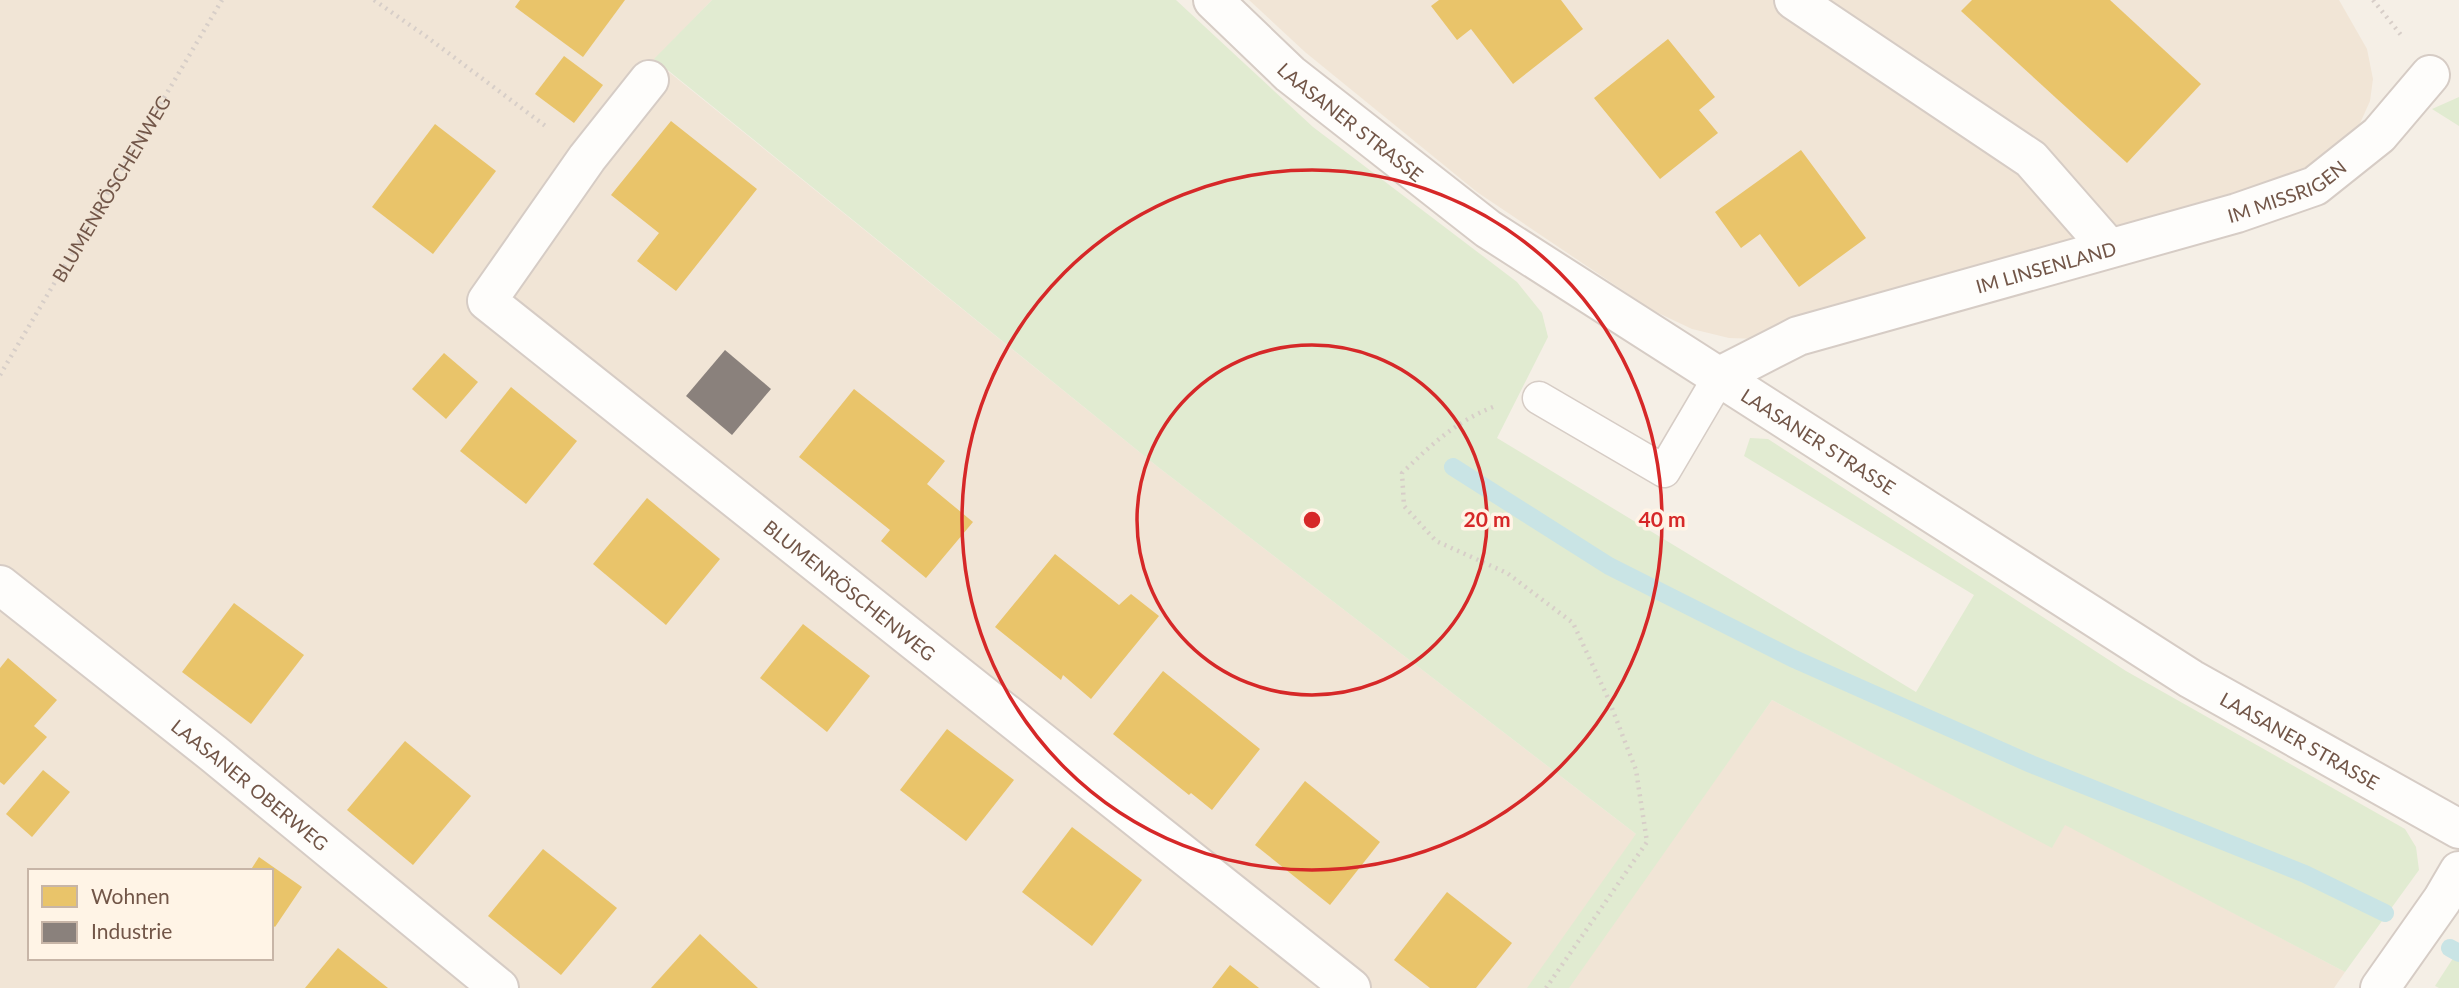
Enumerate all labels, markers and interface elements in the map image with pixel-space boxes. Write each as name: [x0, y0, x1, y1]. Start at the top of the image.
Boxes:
street label: LAASANER STRASSE: [1273, 57, 1428, 186]
street label: BLUMENRÖSCHENWEG: [46, 91, 175, 286]
street label: IM MISSRIGEN: [2225, 155, 2350, 227]
street label: IM LINSENLAND: [1973, 236, 2119, 297]
street label: LAASANER STRASSE: [1737, 383, 1900, 499]
text: 20 m: [1463, 506, 1511, 531]
text: 40 m: [1638, 506, 1686, 531]
centre of rings: [1300, 508, 1324, 532]
street label: BLUMENRÖSCHENWEG: [760, 514, 941, 665]
street label: LAASANER STRASSE: [2217, 686, 2384, 794]
street label: LAASANER OBERWEG: [167, 714, 333, 855]
legend: [28, 869, 273, 960]
text: Wohnen: [91, 883, 170, 908]
text: Industrie: [91, 918, 172, 943]

